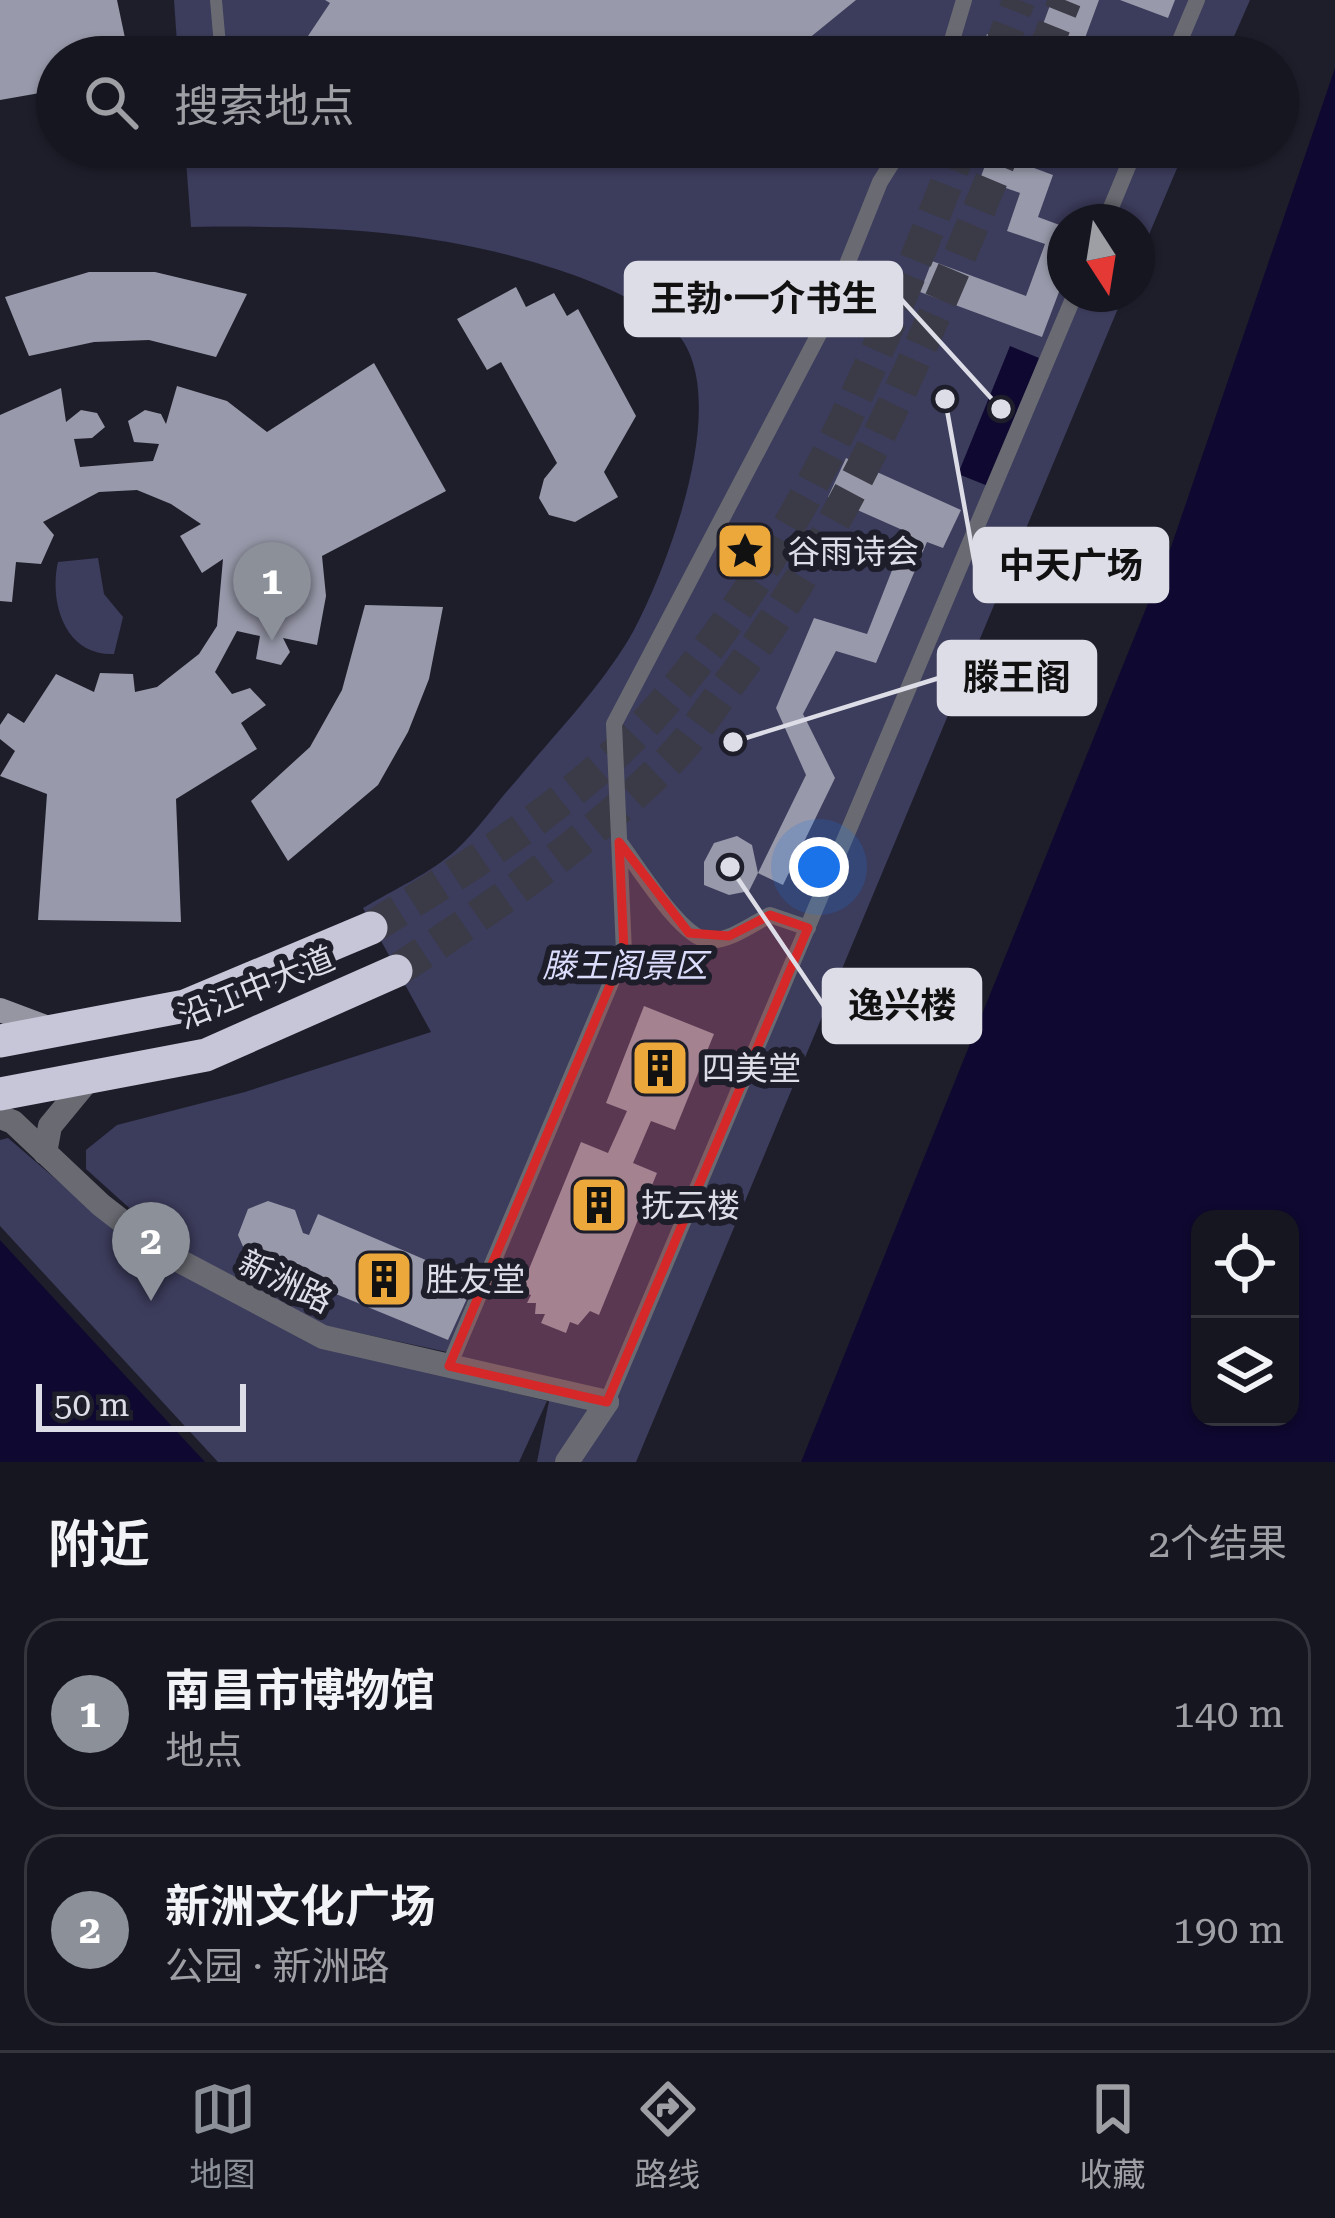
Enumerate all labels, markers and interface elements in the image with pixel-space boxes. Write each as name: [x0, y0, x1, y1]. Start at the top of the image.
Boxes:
search box: [36, 36, 1299, 168]
icon: search: [78, 69, 144, 135]
text: 搜索地点: [174, 80, 354, 133]
north arrow: [1047, 204, 1155, 312]
callout: 王勃·一介书生: [626, 263, 901, 335]
text: 王勃·一介书生: [650, 278, 878, 320]
place icon: 谷雨诗会: [714, 520, 776, 582]
callout: 中天广场: [975, 529, 1167, 601]
place label: 谷雨诗会: [787, 532, 919, 571]
pin: 1: [233, 542, 311, 641]
text: 中天广场: [999, 545, 1143, 587]
callout: 滕王阁: [939, 642, 1095, 714]
text: 滕王阁: [963, 657, 1071, 699]
your location: [789, 837, 849, 897]
street label: 沿江中大道: [172, 938, 340, 1036]
park label: 滕王阁景区: [543, 946, 713, 985]
callout: 逸兴楼: [824, 970, 980, 1042]
text: 逸兴楼: [848, 985, 956, 1027]
building icon: 四美堂: [629, 1037, 691, 1099]
place label: 四美堂: [702, 1049, 801, 1088]
building icon: 抚云楼: [568, 1174, 630, 1236]
place label: 抚云楼: [641, 1186, 740, 1225]
pin: 2: [112, 1202, 190, 1301]
map controls: [1191, 1210, 1299, 1426]
button: locate: [1191, 1210, 1299, 1318]
street label: 新洲路: [233, 1242, 339, 1321]
building icon: 胜友堂: [353, 1248, 415, 1310]
place label: 胜友堂: [426, 1260, 525, 1299]
button: layers: [1191, 1318, 1299, 1426]
scale bar: [36, 1378, 246, 1431]
text: 50 m: [54, 1385, 129, 1424]
text: 附近: [48, 1515, 150, 1574]
text: 2个结果: [1148, 1521, 1287, 1567]
text: 南昌市博物馆: [165, 1664, 435, 1717]
text: 1: [79, 1691, 101, 1737]
text: 140 m: [1173, 1691, 1284, 1737]
text: 地点: [165, 1728, 243, 1774]
text: 新洲文化广场: [165, 1880, 435, 1933]
text: 2: [79, 1907, 101, 1953]
text: 190 m: [1173, 1907, 1284, 1953]
text: 公园 · 新洲路: [165, 1944, 390, 1990]
tab: 地图: [190, 2076, 256, 2196]
tab: 路线: [635, 2076, 701, 2196]
tab: 收藏: [1080, 2076, 1146, 2196]

